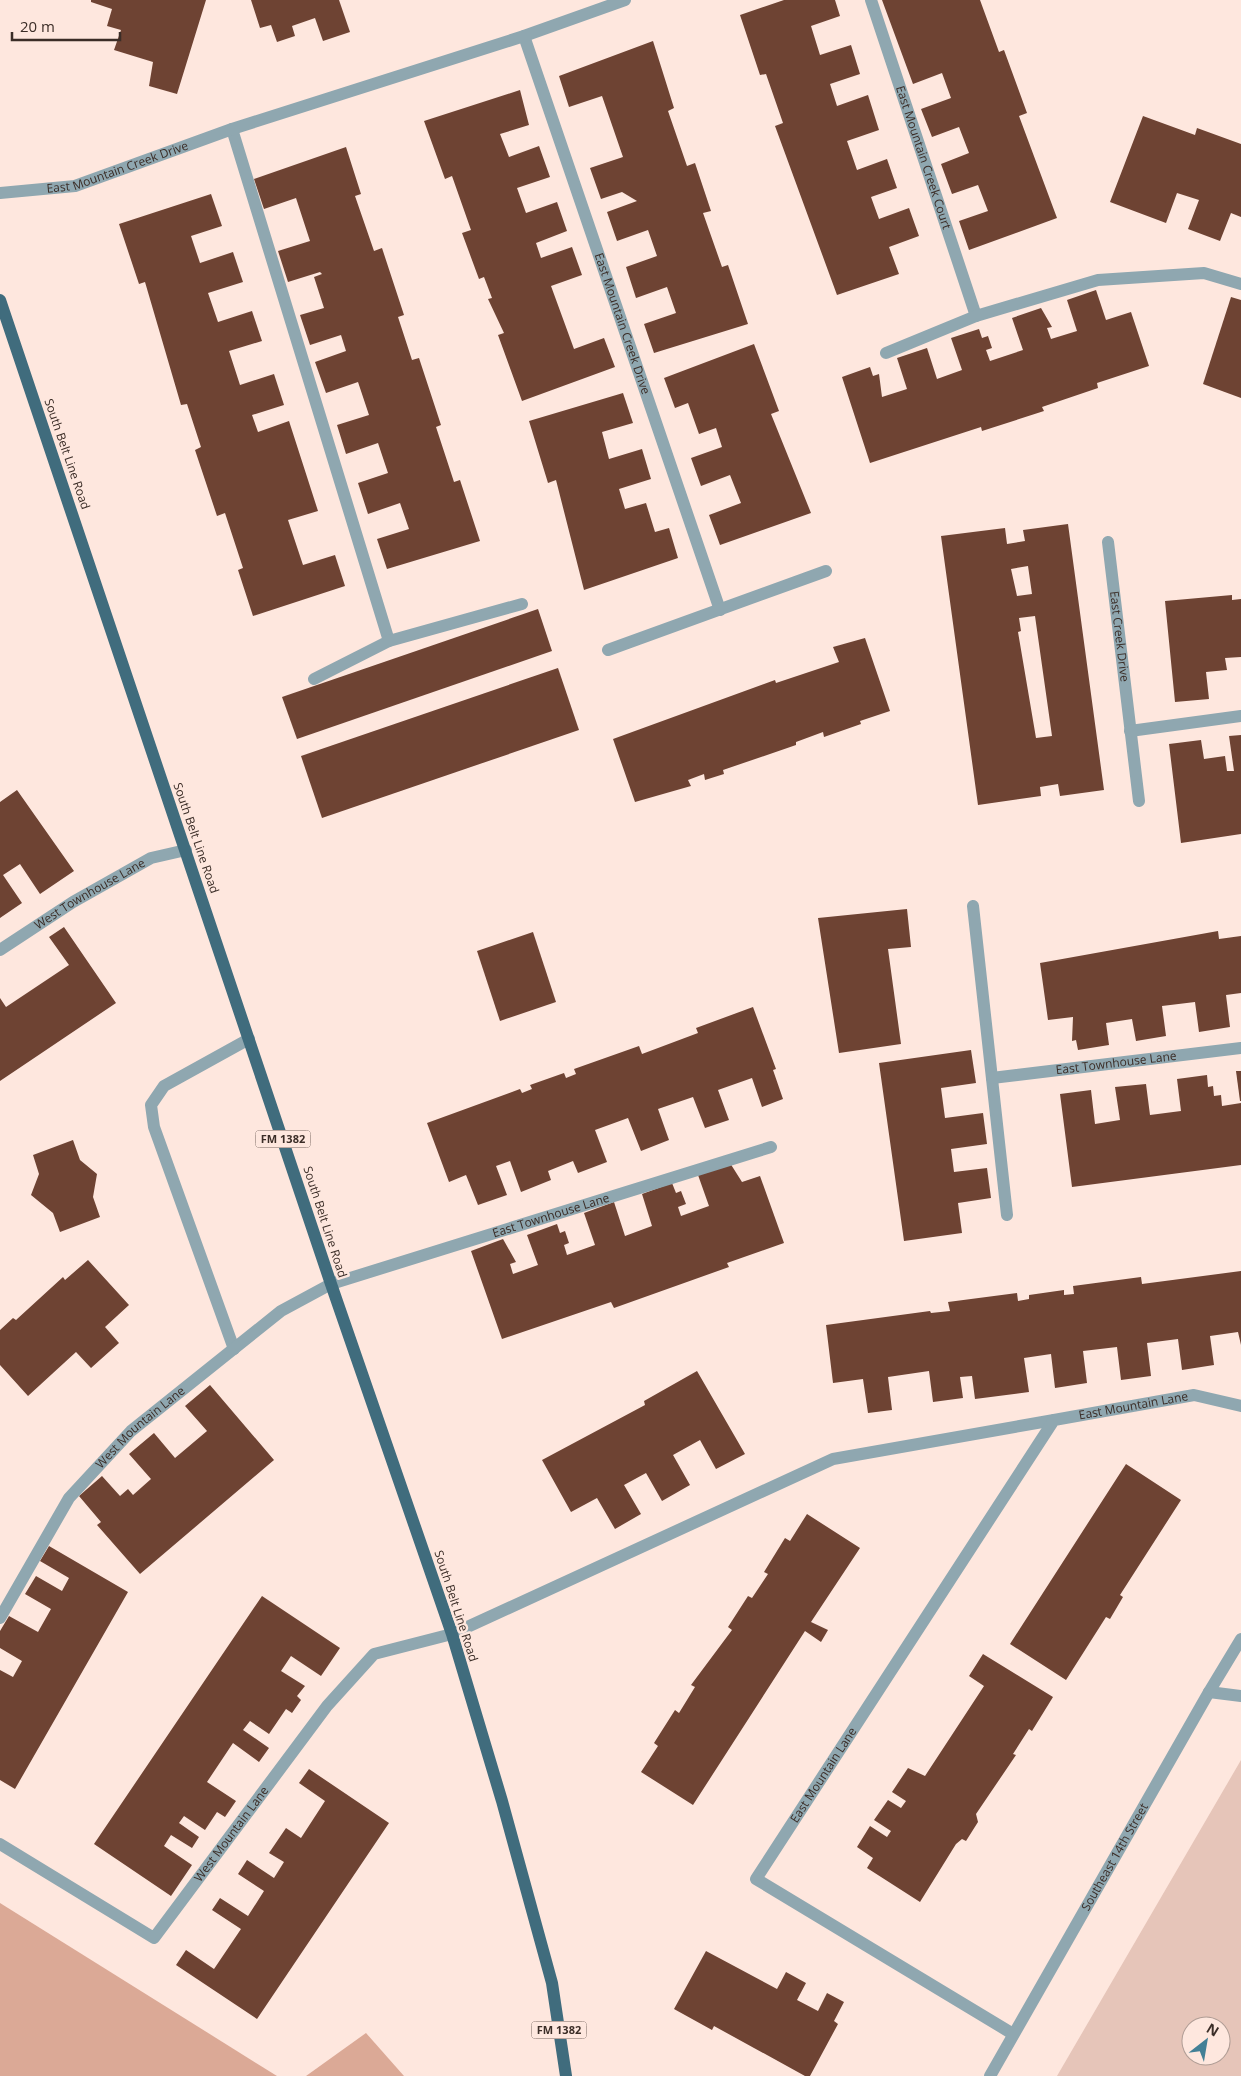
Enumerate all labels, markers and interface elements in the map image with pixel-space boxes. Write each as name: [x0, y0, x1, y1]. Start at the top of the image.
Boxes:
scale bar: [12, 10, 120, 42]
text: 20 m: [20, 16, 55, 36]
street label: East Mountain Creek Court: [892, 83, 956, 231]
street label: East Mountain Creek Drive: [46, 137, 191, 197]
street label: East Mountain Creek Drive: [591, 251, 655, 397]
street label: South Belt Line Road: [41, 396, 94, 511]
street label: East Creek Drive: [1106, 590, 1134, 683]
street label: South Belt Line Road: [170, 780, 223, 895]
street label: West Townhouse Lane: [31, 854, 148, 933]
street label: East Townhouse Lane: [1055, 1047, 1178, 1078]
road number: FM 1382: [256, 1130, 310, 1148]
street label: South Belt Line Road: [299, 1164, 351, 1280]
street label: East Townhouse Lane: [490, 1189, 612, 1241]
street label: West Mountain Lane: [92, 1382, 188, 1472]
street label: East Mountain Lane: [1077, 1387, 1190, 1423]
street label: South Belt Line Road: [430, 1548, 482, 1664]
street label: East Mountain Lane: [786, 1724, 860, 1826]
street label: West Mountain Lane: [190, 1782, 272, 1885]
street label: Southeast 14th Street: [1077, 1800, 1152, 1914]
north arrow: [1181, 2016, 1231, 2066]
text: N: [1203, 2018, 1223, 2041]
road number: FM 1382: [532, 2022, 586, 2038]

